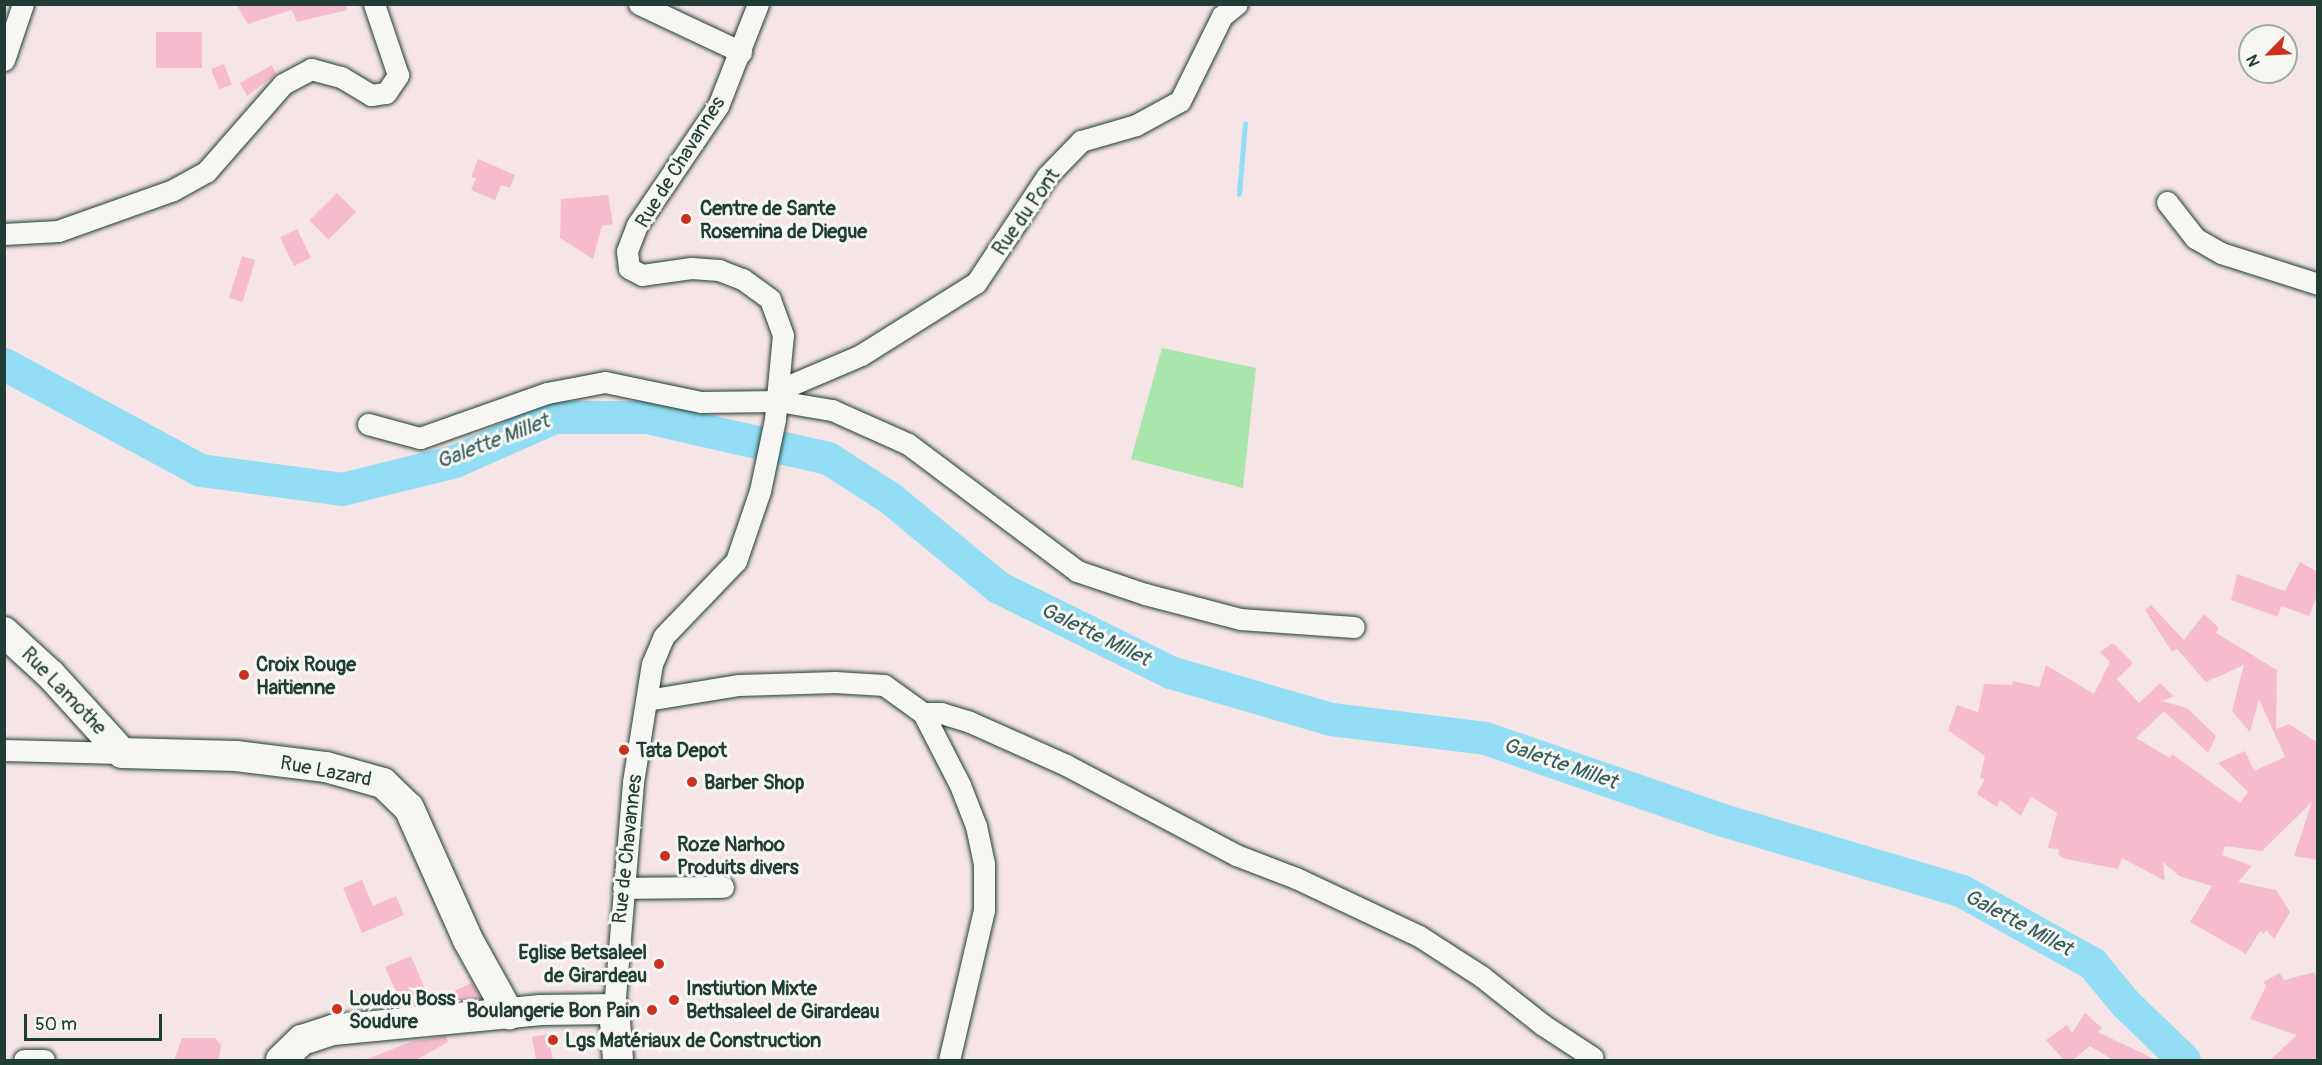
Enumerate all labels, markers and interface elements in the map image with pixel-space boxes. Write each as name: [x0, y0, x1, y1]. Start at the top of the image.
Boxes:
north arrow: [2238, 24, 2298, 84]
text: N: [2242, 52, 2265, 70]
street label: Rue de Chavannes: [630, 92, 730, 232]
street label: Rue du Pont: [987, 164, 1065, 260]
place label: Centre de Sante Rosemina de Diegue: [700, 196, 867, 243]
marker: Centre de Sante Rosemina de Diegue: [677, 210, 695, 228]
water label: Galette Millet: [433, 409, 553, 475]
water label: Galette Millet: [1036, 598, 1154, 672]
street label: Rue Lamothe: [16, 642, 112, 740]
place label: Croix Rouge Haitienne: [256, 652, 356, 699]
marker: Croix Rouge Haitienne: [237, 668, 251, 682]
water label: Galette Millet: [1500, 733, 1620, 795]
place label: Tata Depot: [636, 738, 727, 762]
marker: Tata Depot: [617, 743, 631, 757]
street label: Rue Lazard: [278, 750, 374, 792]
place label: Barber Shop: [704, 770, 804, 794]
street label: Rue de Chavannes: [607, 773, 647, 925]
marker: Barber Shop: [685, 775, 699, 789]
place label: Roze Narhoo Produits divers: [677, 832, 799, 879]
marker: Roze Narhoo Produits divers: [658, 849, 672, 863]
water label: Galette Millet: [1960, 884, 2076, 962]
place label: Eglise Betsaleel de Girardeau: [518, 940, 647, 987]
marker: Eglise Betsaleel de Girardeau: [652, 957, 666, 971]
place label: Instiution Mixte Bethsaleel de Girardeau: [686, 976, 879, 1023]
place label: Loudou Boss Soudure: [349, 986, 456, 1033]
marker: Instiution Mixte Bethsaleel de Girardeau: [667, 993, 681, 1007]
place label: Boulangerie Bon Pain: [467, 998, 640, 1022]
scale bar: [27, 1002, 165, 1040]
marker: Loudou Boss Soudure: [330, 1002, 344, 1016]
marker: Boulangerie Bon Pain: [645, 1003, 659, 1017]
text: 50 m: [35, 1013, 77, 1036]
place label: Lgs Matériaux de Construction: [565, 1028, 821, 1052]
marker: Lgs Matériaux de Construction: [546, 1033, 560, 1047]

